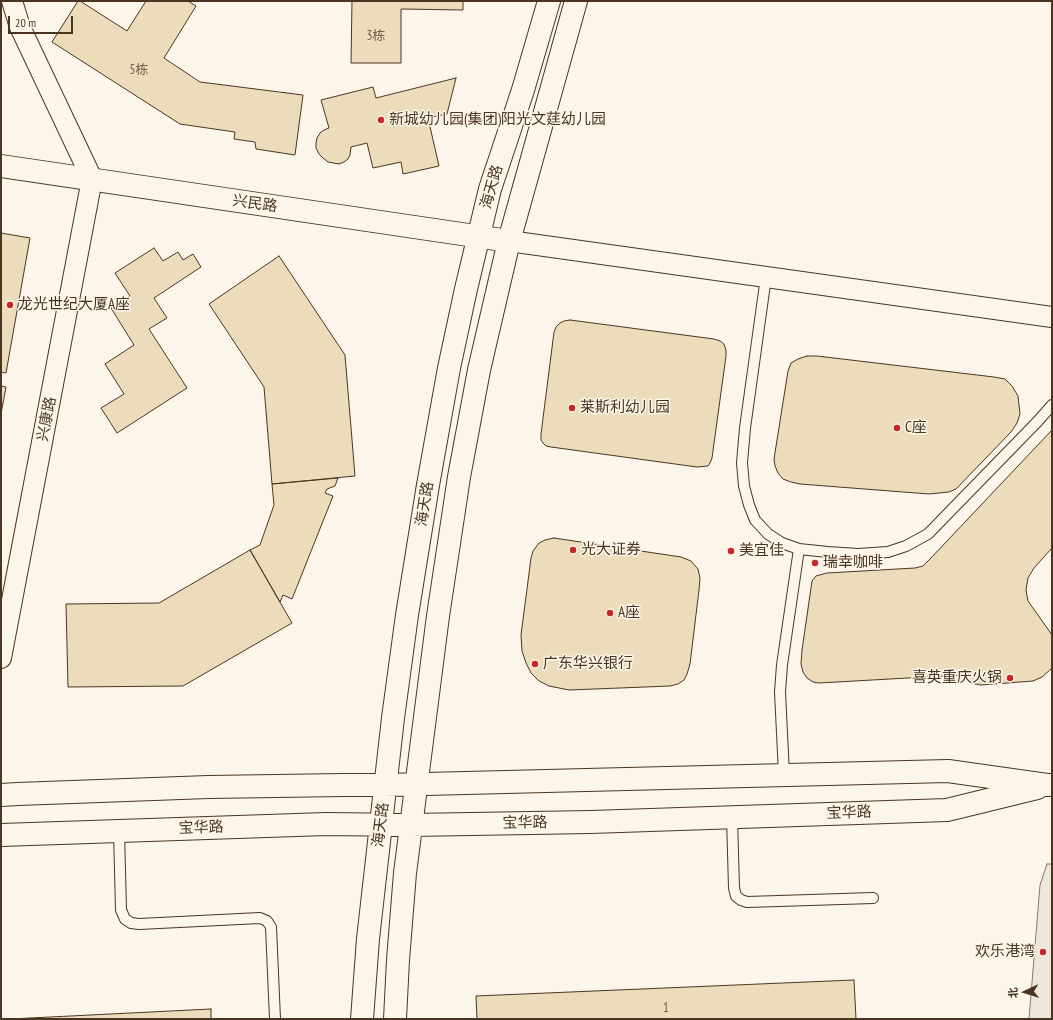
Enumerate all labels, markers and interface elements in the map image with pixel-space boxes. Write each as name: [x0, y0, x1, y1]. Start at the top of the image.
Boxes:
scale bar: [10, 8, 75, 34]
text: 20 m: [15, 15, 36, 30]
house number: 3栋: [367, 28, 385, 44]
house number: 5栋: [130, 62, 148, 78]
place label: 新城幼儿园(集团)阳光文莛幼儿园: [389, 111, 606, 129]
marker: 新城幼儿园(集团)阳光文莛幼儿园: [376, 115, 386, 125]
street label: 海天路: [477, 163, 507, 211]
street label: 兴民路: [231, 192, 279, 216]
place label: 龙光世纪大厦A座: [18, 296, 130, 314]
marker: 龙光世纪大厦A座: [5, 300, 15, 310]
street label: 兴康路: [34, 395, 60, 443]
place label: 莱斯利幼儿园: [580, 399, 670, 417]
marker: 莱斯利幼儿园: [567, 403, 577, 413]
place label: C座: [905, 419, 927, 437]
marker: C座: [892, 423, 902, 433]
street label: 海天路: [413, 480, 437, 528]
place label: 光大证券: [581, 541, 641, 559]
place label: 美宜佳: [739, 542, 784, 560]
marker: 光大证券: [568, 545, 578, 555]
marker: 美宜佳: [726, 546, 736, 556]
place label: 瑞幸咖啡: [823, 554, 883, 572]
marker: 瑞幸咖啡: [810, 558, 820, 568]
place label: A座: [618, 604, 640, 622]
marker: A座: [605, 608, 615, 618]
place label: 广东华兴银行: [543, 655, 633, 673]
marker: 广东华兴银行: [530, 659, 540, 669]
place label: 喜英重庆火锅: [912, 669, 1002, 687]
marker: 喜英重庆火锅: [1005, 673, 1015, 683]
street label: 海天路: [369, 802, 393, 848]
street label: 宝华路: [826, 803, 872, 823]
street label: 宝华路: [502, 814, 548, 832]
street label: 宝华路: [178, 818, 224, 838]
place label: 欢乐港湾: [975, 943, 1035, 961]
marker: 欢乐港湾: [1038, 947, 1048, 957]
north arrow: [1005, 972, 1045, 1012]
text: 北: [1006, 987, 1020, 999]
house number: 1: [663, 1000, 669, 1016]

